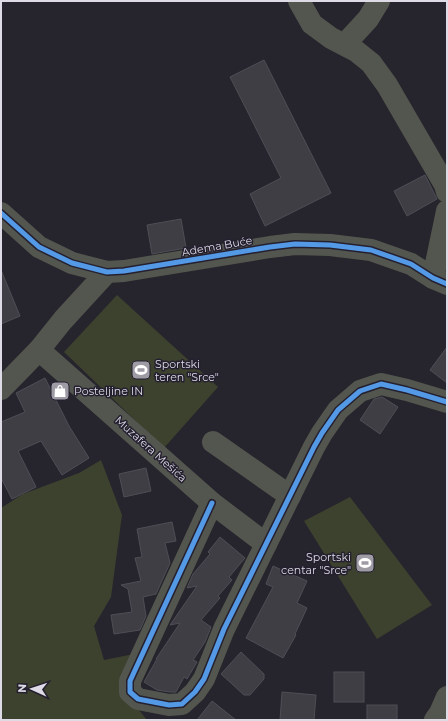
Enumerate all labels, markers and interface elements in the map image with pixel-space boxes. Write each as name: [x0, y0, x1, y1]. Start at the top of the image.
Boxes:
street label: Adema Buće: [181, 233, 254, 259]
place label: Sportski teren "Srce": [155, 357, 219, 384]
sports icon: Sportski teren "Srce": [130, 359, 152, 381]
shop icon: Posteljine IN: [49, 380, 71, 402]
place label: Posteljine IN: [74, 384, 143, 398]
street label: Muzafera Mešića: [112, 413, 190, 485]
place label: Sportski centar "Srce": [281, 550, 351, 577]
sports icon: Sportski centar "Srce": [354, 552, 376, 574]
north arrow: [12, 669, 52, 709]
text: N: [15, 684, 29, 693]

